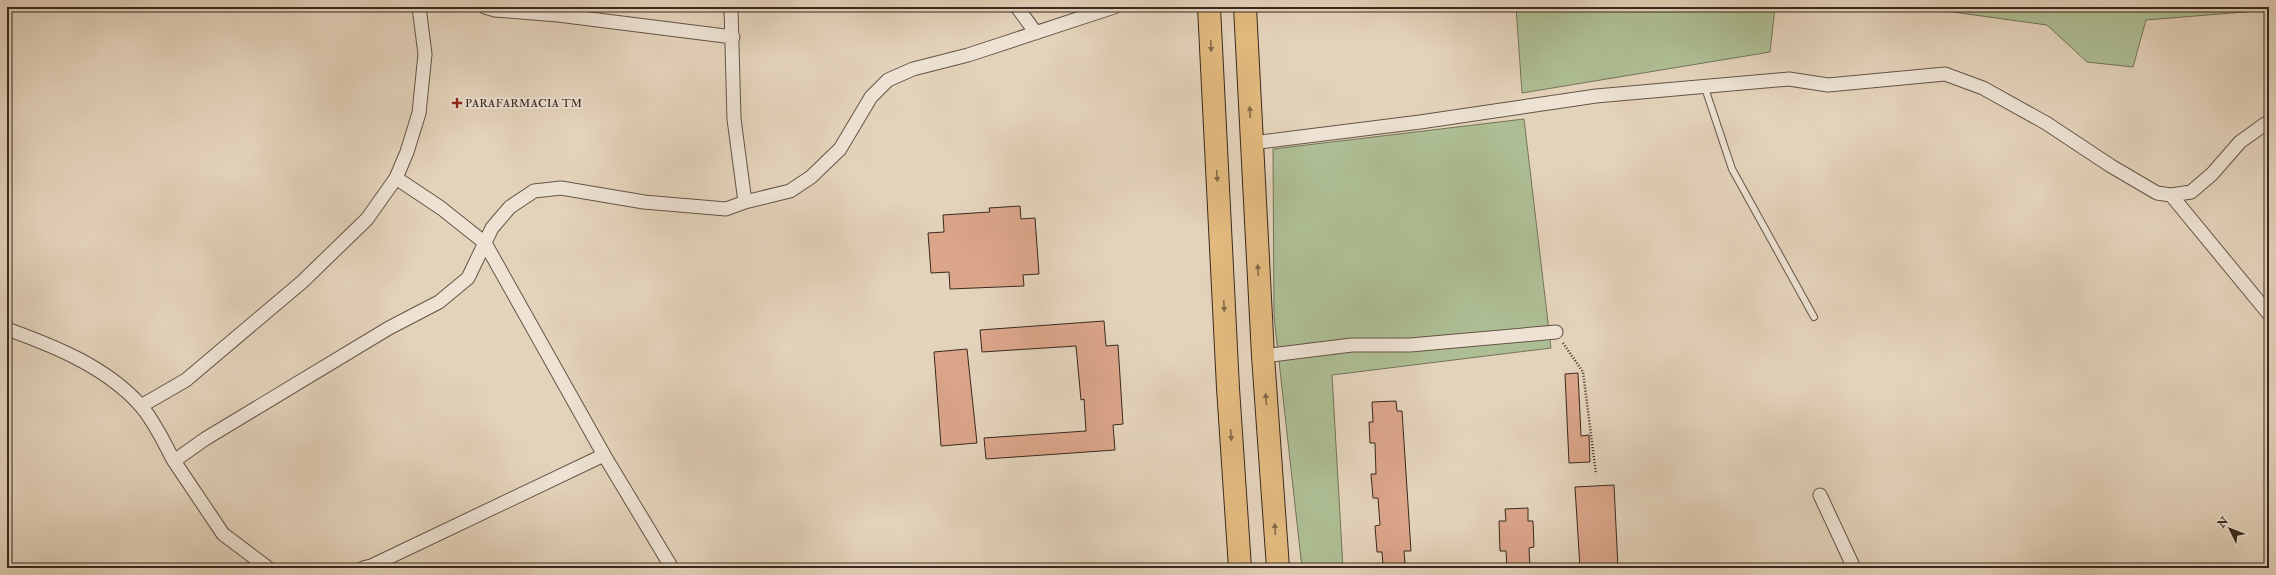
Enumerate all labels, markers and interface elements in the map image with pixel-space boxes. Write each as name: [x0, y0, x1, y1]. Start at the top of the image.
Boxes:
one-way arrow: [1207, 40, 1214, 52]
place label: PARAFARMACIA TM: [465, 96, 583, 111]
marker: PARAFARMACIA TM: [452, 98, 462, 108]
one-way arrow: [1247, 106, 1254, 118]
one-way arrow: [1214, 170, 1221, 182]
one-way arrow: [1255, 264, 1262, 276]
one-way arrow: [1221, 300, 1227, 313]
one-way arrow: [1262, 393, 1269, 405]
one-way arrow: [1228, 429, 1235, 441]
north arrow: [2210, 509, 2250, 549]
text: N: [2214, 514, 2232, 531]
one-way arrow: [1271, 523, 1278, 535]

